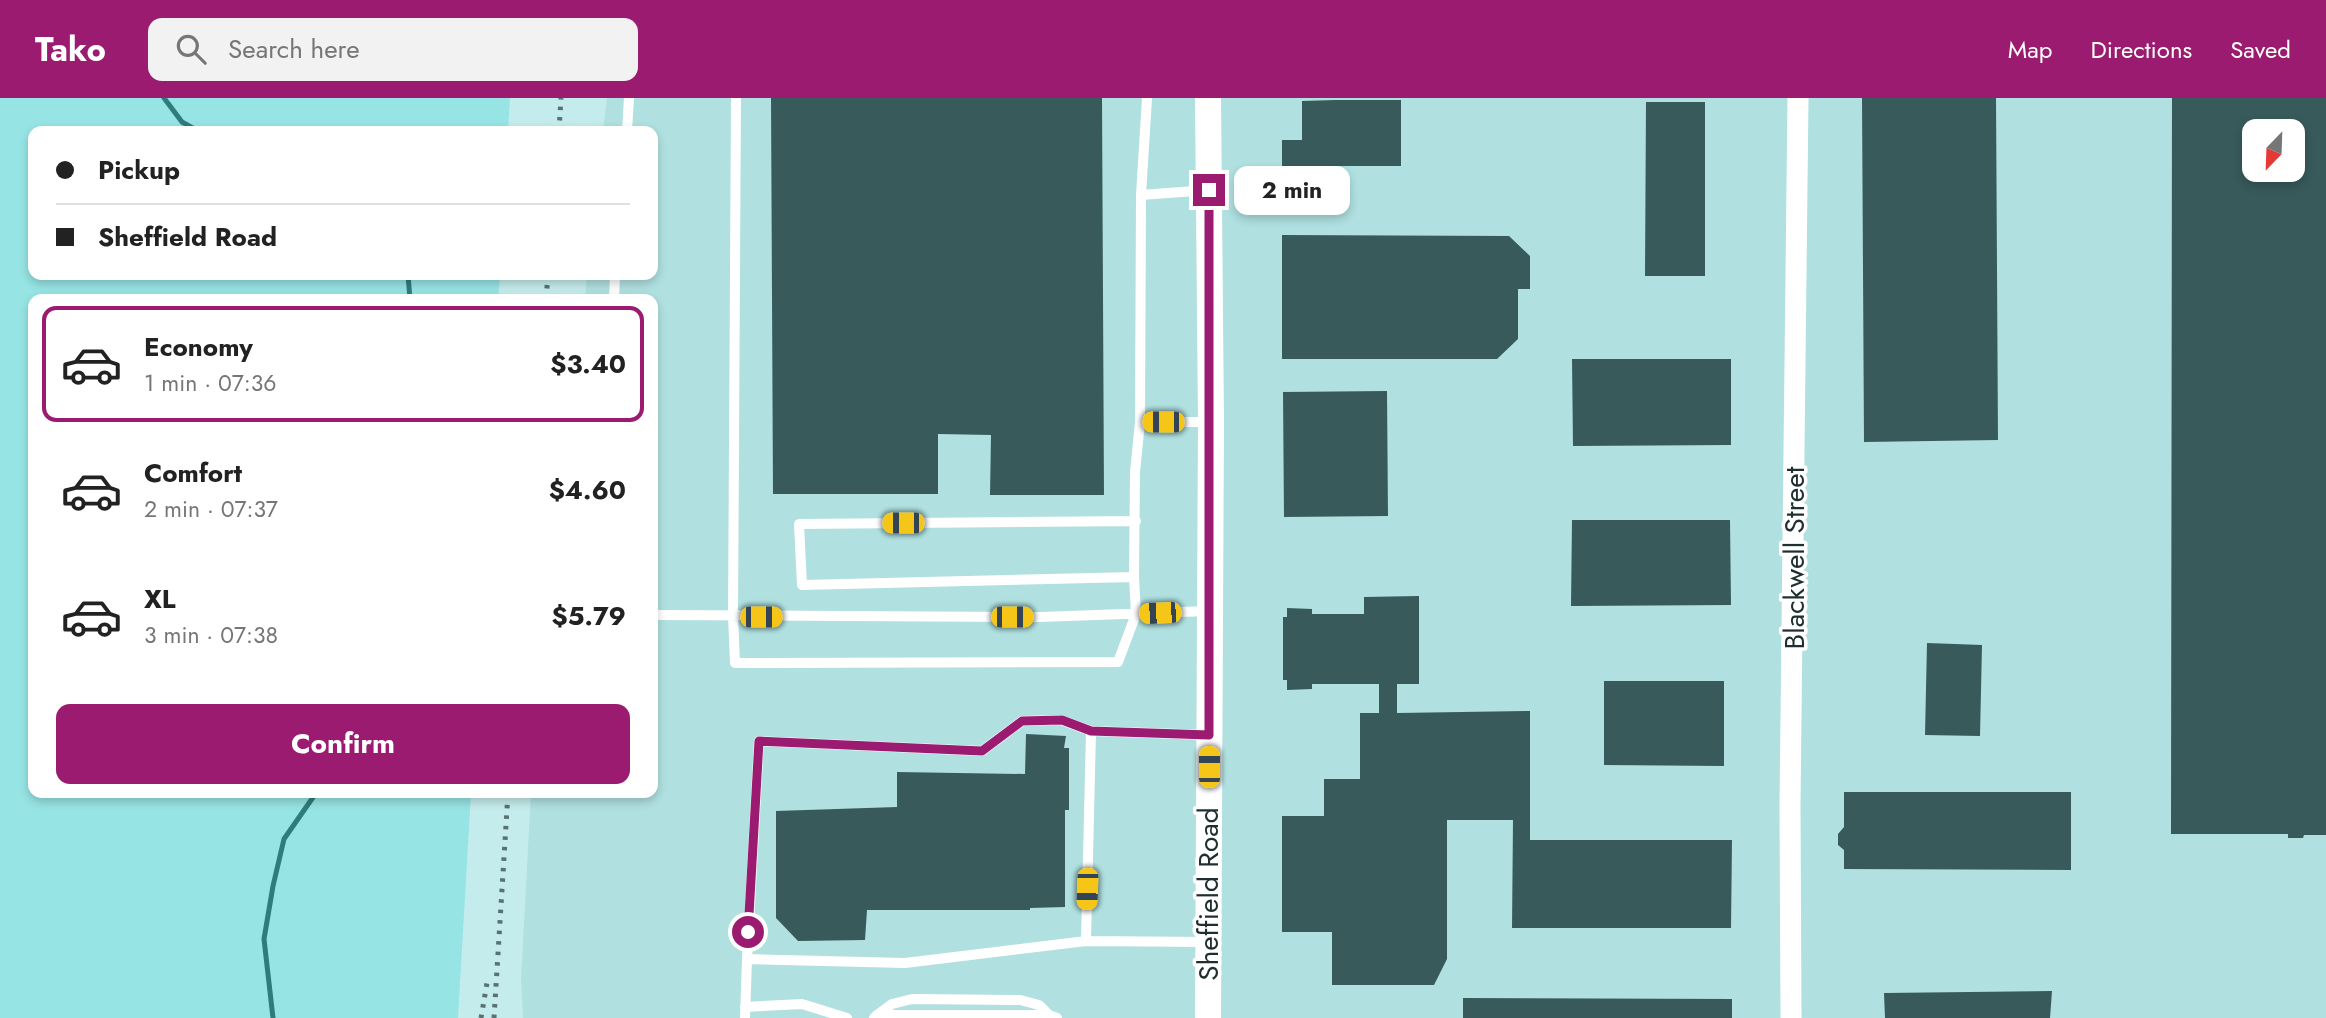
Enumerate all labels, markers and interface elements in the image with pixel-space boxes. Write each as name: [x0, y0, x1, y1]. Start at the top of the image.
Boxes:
search box: [148, 18, 638, 81]
text: Tako: [35, 26, 106, 73]
icon: search: [172, 30, 210, 68]
text: Search here: [228, 30, 360, 68]
text: Map: [2008, 32, 2053, 67]
text: Directions: [2091, 32, 2192, 67]
text: Saved: [2230, 32, 2291, 67]
north arrow: [2242, 119, 2305, 182]
map controls: [2242, 119, 2305, 182]
text: Pickup: [98, 151, 180, 189]
callout: 2 min: [1234, 166, 1349, 214]
text: 2 min: [1262, 173, 1322, 207]
route end: [1193, 174, 1225, 206]
text: Sheffield Road: [98, 218, 277, 256]
text: Economy: [144, 328, 253, 366]
icon: car: [60, 333, 123, 396]
text: $3.40: [550, 345, 626, 383]
text: 1 min · 07:36: [144, 366, 277, 400]
car: [1143, 412, 1185, 433]
text: Comfort: [144, 454, 242, 492]
icon: car: [60, 459, 123, 522]
street label: Blackwell Street: [1774, 466, 1815, 649]
text: $4.60: [549, 471, 626, 509]
text: 2 min · 07:37: [144, 492, 278, 526]
car: [883, 513, 925, 534]
text: XL: [144, 580, 176, 618]
icon: car: [60, 585, 123, 648]
text: $5.79: [552, 597, 626, 635]
car: [1139, 602, 1182, 624]
car: [741, 607, 783, 628]
car: [992, 607, 1034, 628]
text: 3 min · 07:38: [144, 618, 278, 652]
button: Confirm: [56, 704, 630, 784]
car: [1199, 746, 1220, 788]
street label: Sheffield Road: [1188, 807, 1229, 981]
car: [1076, 868, 1099, 910]
route start: [732, 916, 764, 948]

